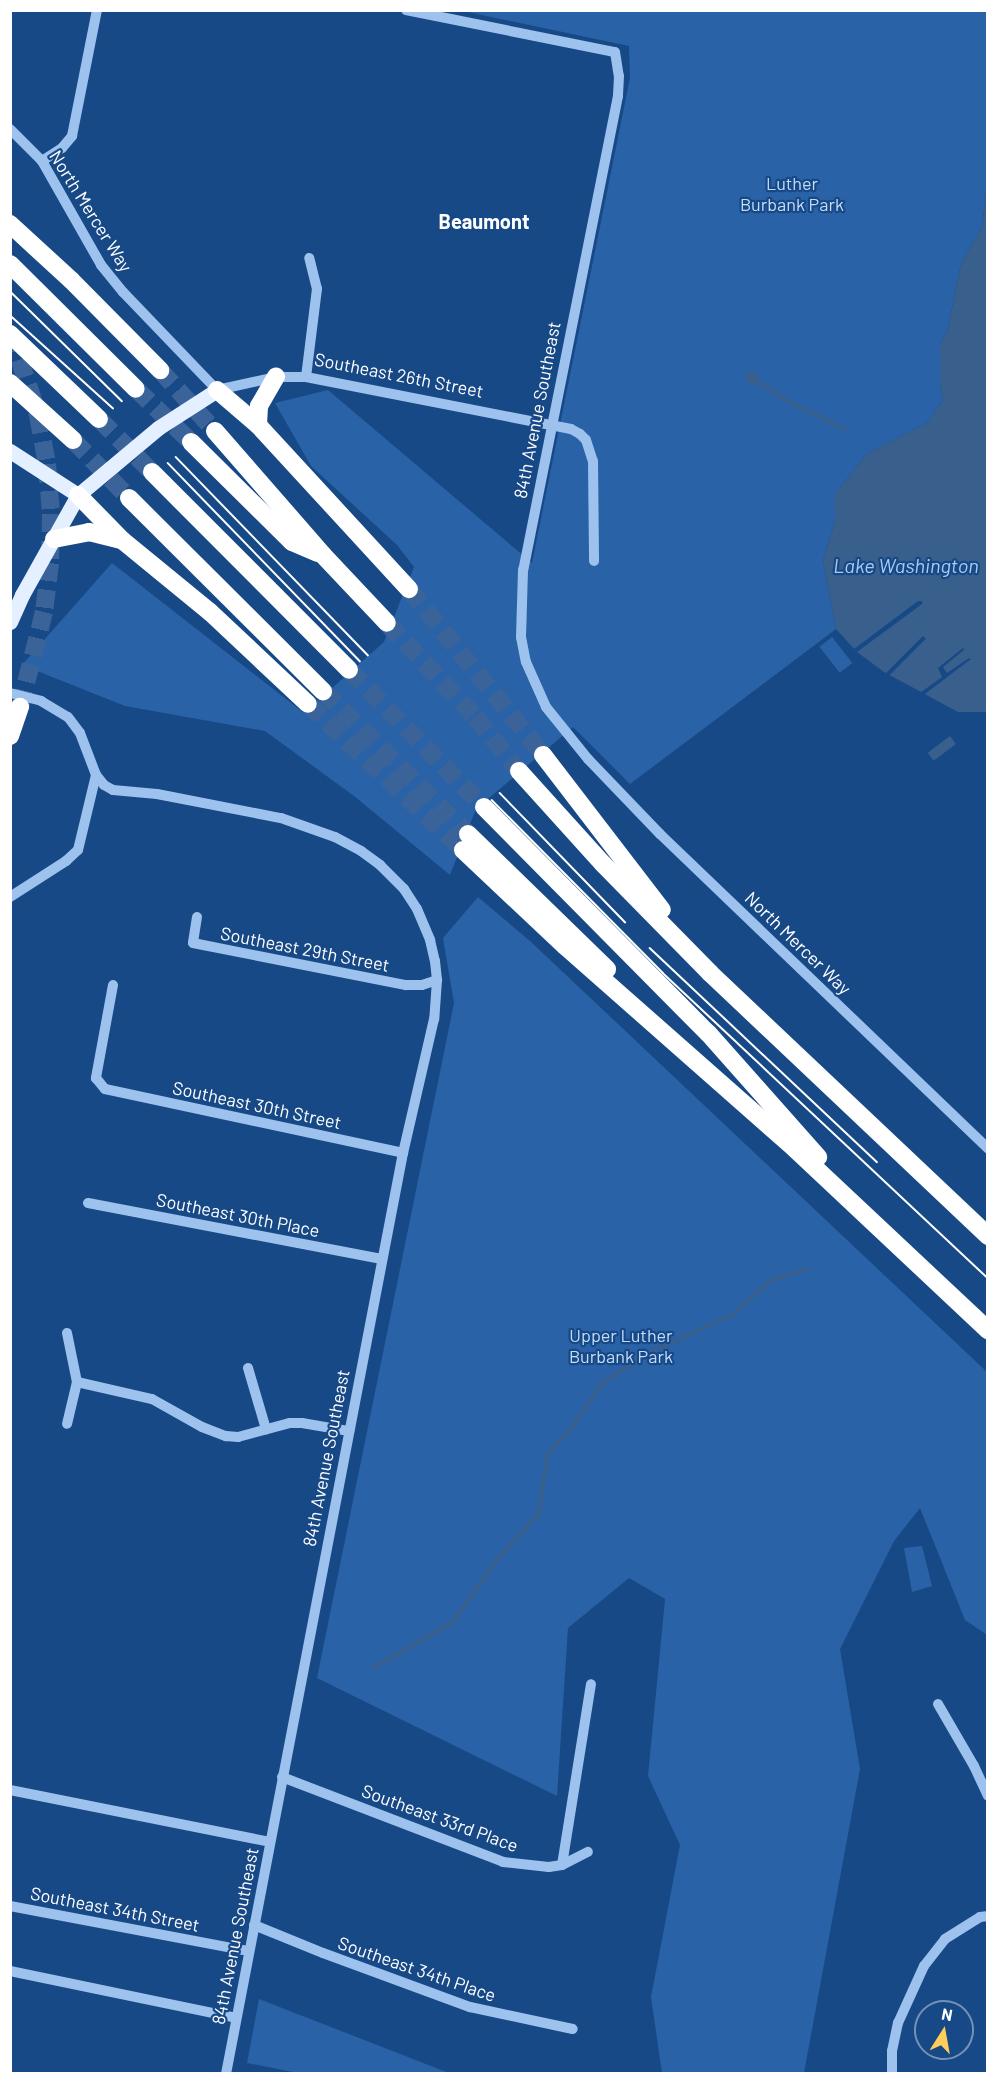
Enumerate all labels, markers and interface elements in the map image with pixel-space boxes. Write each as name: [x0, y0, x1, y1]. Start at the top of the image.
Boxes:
street label: North Mercer Way: [45, 146, 137, 276]
park label: Luther Burbank Park: [740, 173, 844, 216]
district label: Beaumont: [439, 209, 529, 233]
street label: 84th Avenue Southeast: [509, 320, 565, 500]
street label: Southeast 26th Street: [313, 348, 485, 402]
water label: Lake Washington: [833, 553, 979, 577]
street label: North Mercer Way: [741, 887, 855, 999]
street label: Southeast 29th Street: [219, 922, 391, 976]
street label: Southeast 30th Street: [171, 1077, 343, 1133]
street label: Southeast 30th Place: [155, 1189, 321, 1241]
park label: Upper Luther Burbank Park: [569, 1325, 673, 1368]
street label: 84th Avenue Southeast: [298, 1368, 354, 1548]
street label: Southeast 33rd Place: [359, 1780, 521, 1856]
street label: 84th Avenue Southeast: [207, 1846, 263, 2026]
street label: Southeast 34th Street: [29, 1882, 201, 1936]
street label: Southeast 34th Place: [335, 1932, 499, 2006]
north arrow: [914, 2000, 974, 2060]
text: N: [940, 2003, 954, 2024]

